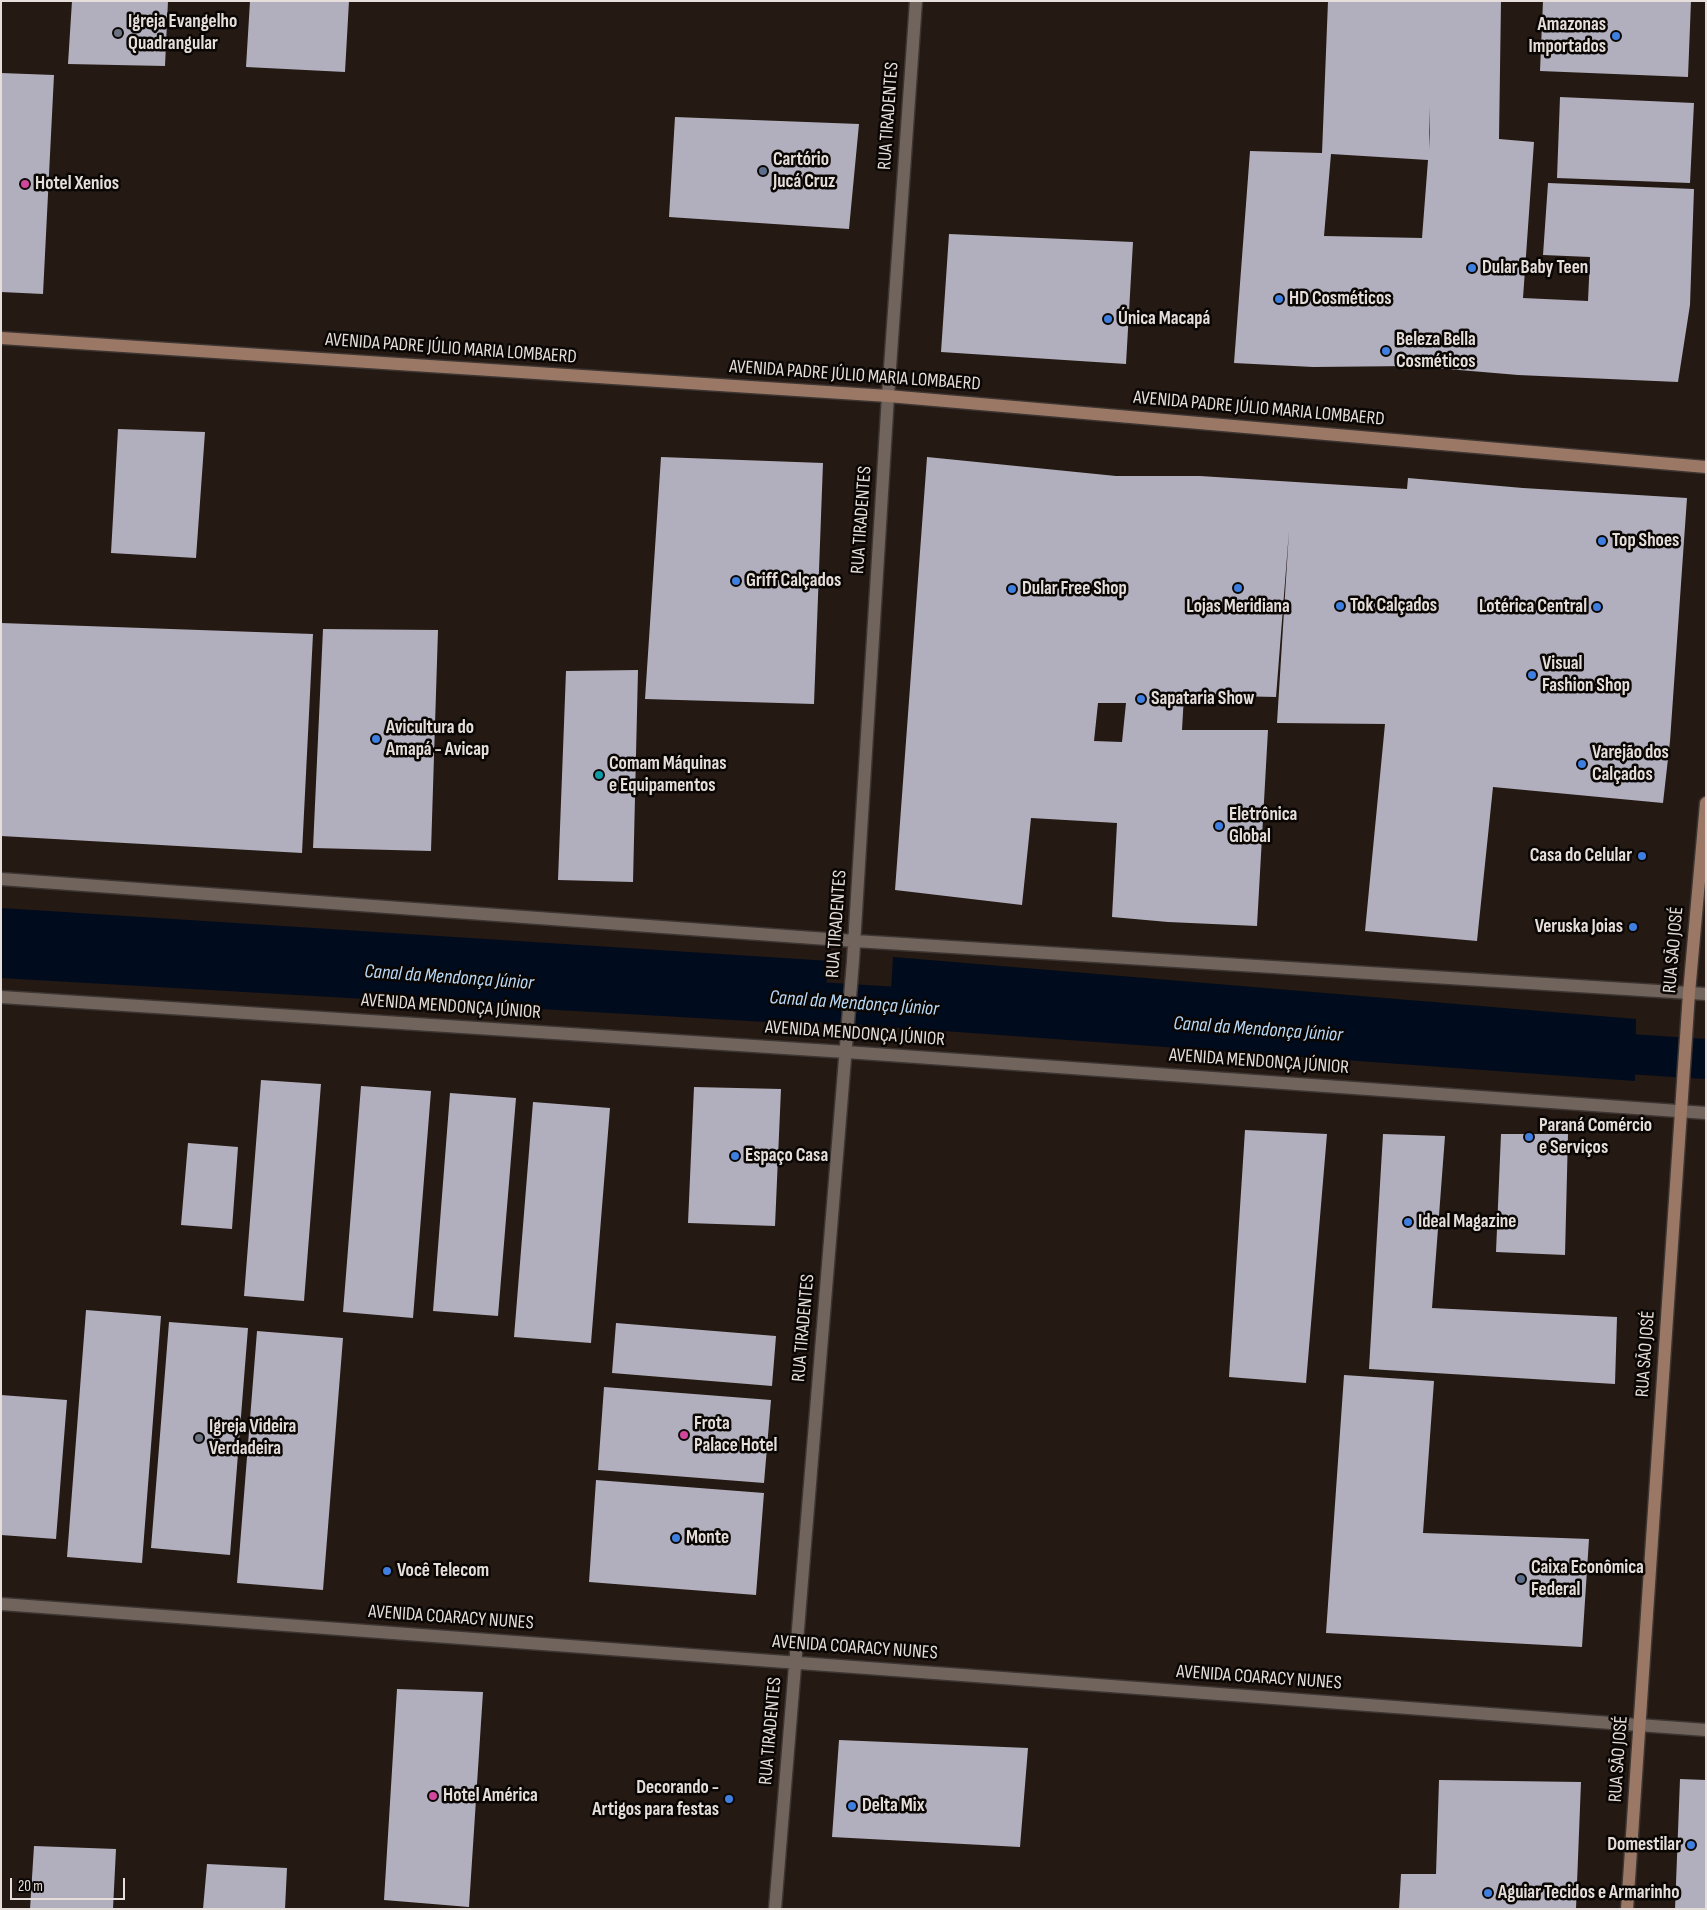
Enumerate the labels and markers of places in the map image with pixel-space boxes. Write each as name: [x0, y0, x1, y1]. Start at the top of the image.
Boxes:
place label: Igreja Evangelho Quadrangular: [128, 11, 237, 55]
place label: Amazonas Importados: [1529, 14, 1606, 58]
marker: Igreja Evangelho Quadrangular: [112, 27, 124, 39]
marker: Amazonas Importados: [1610, 30, 1622, 42]
place label: Cartório Jucá Cruz: [773, 149, 835, 193]
marker: Cartório Jucá Cruz: [757, 165, 769, 177]
place label: Hotel Xenios: [35, 173, 119, 195]
marker: Hotel Xenios: [19, 178, 31, 190]
place label: Dular Baby Teen: [1482, 257, 1588, 279]
marker: Dular Baby Teen: [1466, 262, 1478, 274]
place label: HD Cosméticos: [1289, 288, 1392, 310]
marker: HD Cosméticos: [1273, 293, 1285, 305]
place label: Única Macapá: [1118, 308, 1210, 330]
marker: Única Macapá: [1102, 313, 1114, 325]
place label: Beleza Bella Cosméticos: [1396, 329, 1476, 373]
marker: Beleza Bella Cosméticos: [1380, 345, 1392, 357]
place label: Top Shoes: [1612, 530, 1679, 552]
marker: Top Shoes: [1596, 535, 1608, 547]
place label: Griff Calçados: [746, 570, 841, 592]
marker: Griff Calçados: [730, 575, 742, 587]
place label: Dular Free Shop: [1022, 578, 1127, 600]
marker: Lojas Meridiana: [1232, 582, 1244, 594]
marker: Dular Free Shop: [1006, 583, 1018, 595]
place label: Tok Calçados: [1350, 595, 1437, 617]
place label: Lojas Meridiana: [1186, 596, 1290, 618]
place label: Lotérica Central: [1479, 596, 1587, 618]
marker: Tok Calçados: [1334, 600, 1346, 612]
marker: Lotérica Central: [1591, 601, 1603, 613]
place label: Visual Fashion Shop: [1542, 653, 1630, 697]
marker: Visual Fashion Shop: [1526, 669, 1538, 681]
place label: Sapataria Show: [1151, 688, 1255, 710]
marker: Sapataria Show: [1135, 693, 1147, 705]
place label: Avicultura do Amapá - Avicap: [386, 717, 489, 761]
marker: Avicultura do Amapá - Avicap: [370, 733, 382, 745]
place label: Varejão dos Calçados: [1592, 742, 1669, 786]
place label: Comam Máquinas e Equipamentos: [609, 753, 727, 797]
marker: Varejão dos Calçados: [1576, 758, 1588, 770]
marker: Comam Máquinas e Equipamentos: [593, 769, 605, 781]
place label: Eletrônica Global: [1229, 804, 1297, 848]
marker: Eletrônica Global: [1213, 820, 1225, 832]
place label: Casa do Celular: [1530, 845, 1632, 867]
marker: Casa do Celular: [1636, 850, 1648, 862]
place label: Veruska Joias: [1535, 916, 1623, 938]
marker: Veruska Joias: [1627, 921, 1639, 933]
place label: Paraná Comércio e Serviços: [1539, 1115, 1652, 1159]
marker: Paraná Comércio e Serviços: [1523, 1131, 1535, 1143]
place label: Espaço Casa: [745, 1145, 828, 1167]
marker: Espaço Casa: [729, 1150, 741, 1162]
place label: Ideal Magazine: [1418, 1211, 1516, 1233]
marker: Ideal Magazine: [1402, 1216, 1414, 1228]
place label: Frota Palace Hotel: [694, 1413, 777, 1457]
place label: Igreja Videira Verdadeira: [209, 1416, 296, 1460]
marker: Frota Palace Hotel: [678, 1429, 690, 1441]
marker: Igreja Videira Verdadeira: [193, 1432, 205, 1444]
place label: Monte: [686, 1527, 729, 1549]
marker: Monte: [670, 1532, 682, 1544]
place label: Caixa Econômica Federal: [1531, 1557, 1644, 1601]
place label: Você Telecom: [397, 1560, 489, 1582]
marker: Você Telecom: [381, 1565, 393, 1577]
marker: Caixa Econômica Federal: [1515, 1573, 1527, 1585]
place label: Decorando - Artigos para festas: [592, 1777, 719, 1821]
place label: Hotel América: [443, 1785, 538, 1807]
marker: Hotel América: [427, 1790, 439, 1802]
marker: Decorando - Artigos para festas: [723, 1793, 735, 1805]
place label: Delta Mix: [862, 1795, 925, 1817]
marker: Delta Mix: [846, 1800, 858, 1812]
place label: Domestilar: [1607, 1834, 1681, 1856]
marker: Domestilar: [1685, 1839, 1697, 1851]
place label: Aguiar Tecidos e Armarinho: [1498, 1882, 1679, 1904]
marker: Aguiar Tecidos e Armarinho: [1482, 1887, 1494, 1899]

